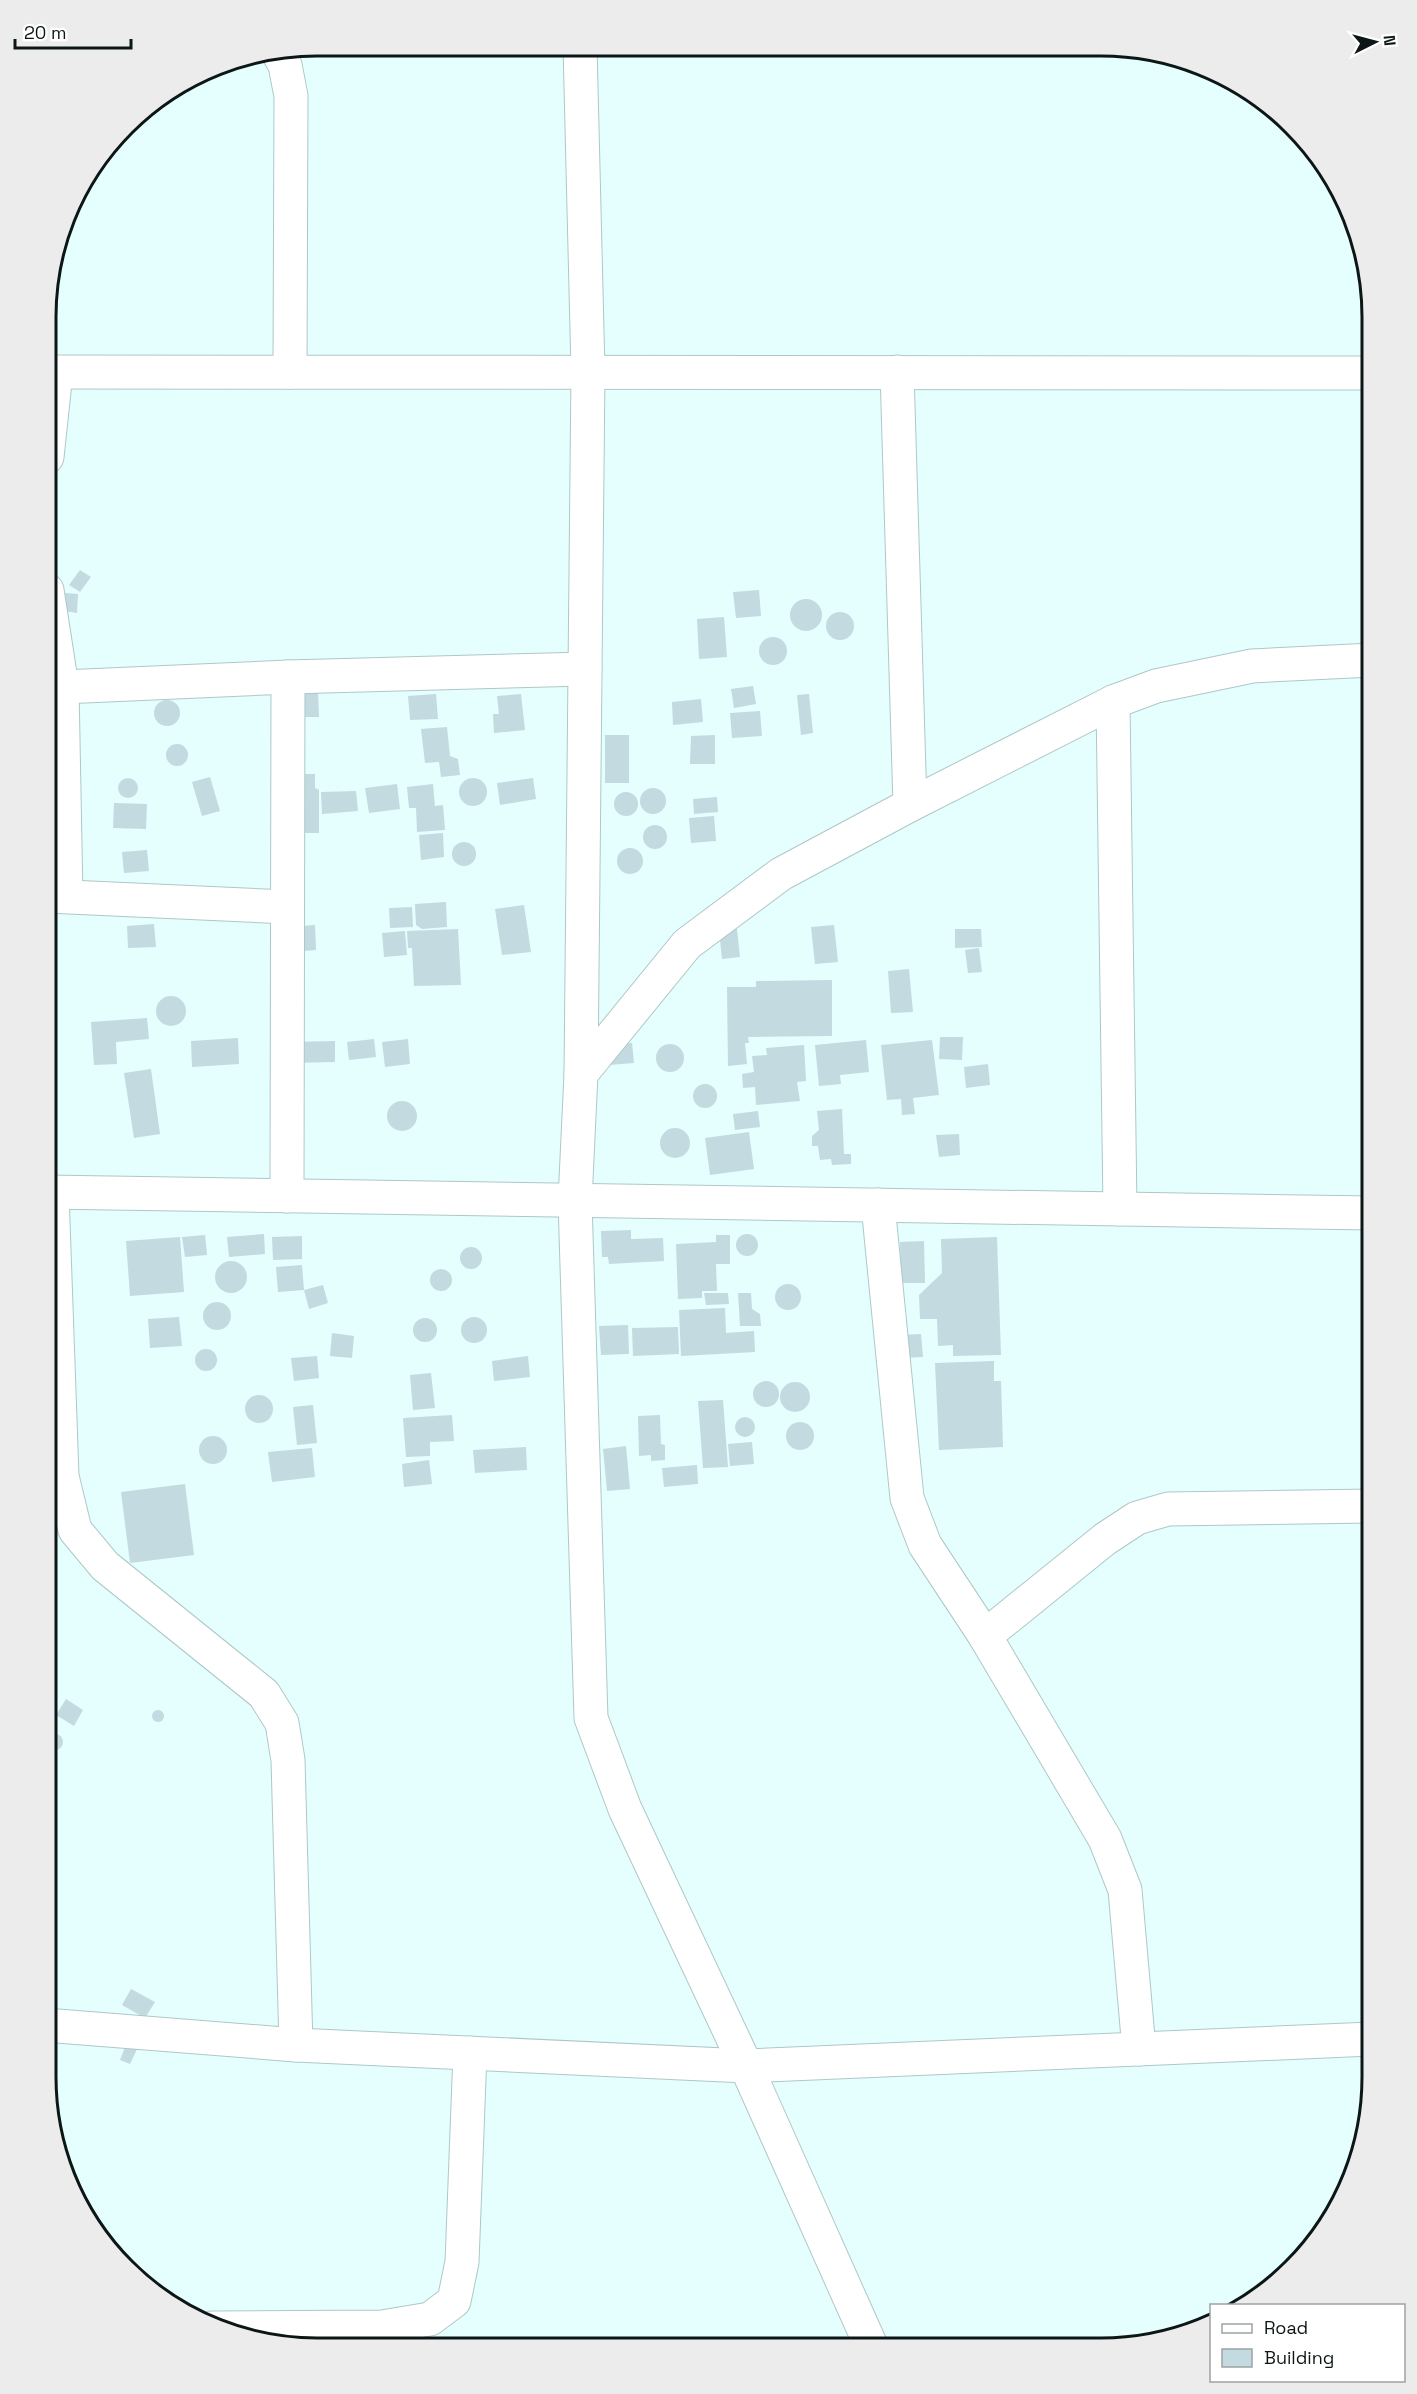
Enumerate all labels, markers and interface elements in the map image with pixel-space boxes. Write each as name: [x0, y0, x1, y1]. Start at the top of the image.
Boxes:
scale bar: [15, 12, 130, 50]
north arrow: [1345, 12, 1405, 72]
text: 20 m: [24, 21, 67, 44]
text: N: [1378, 34, 1400, 47]
legend: [1210, 2304, 1405, 2382]
text: Road: [1264, 2316, 1308, 2339]
text: Building: [1264, 2346, 1334, 2369]

